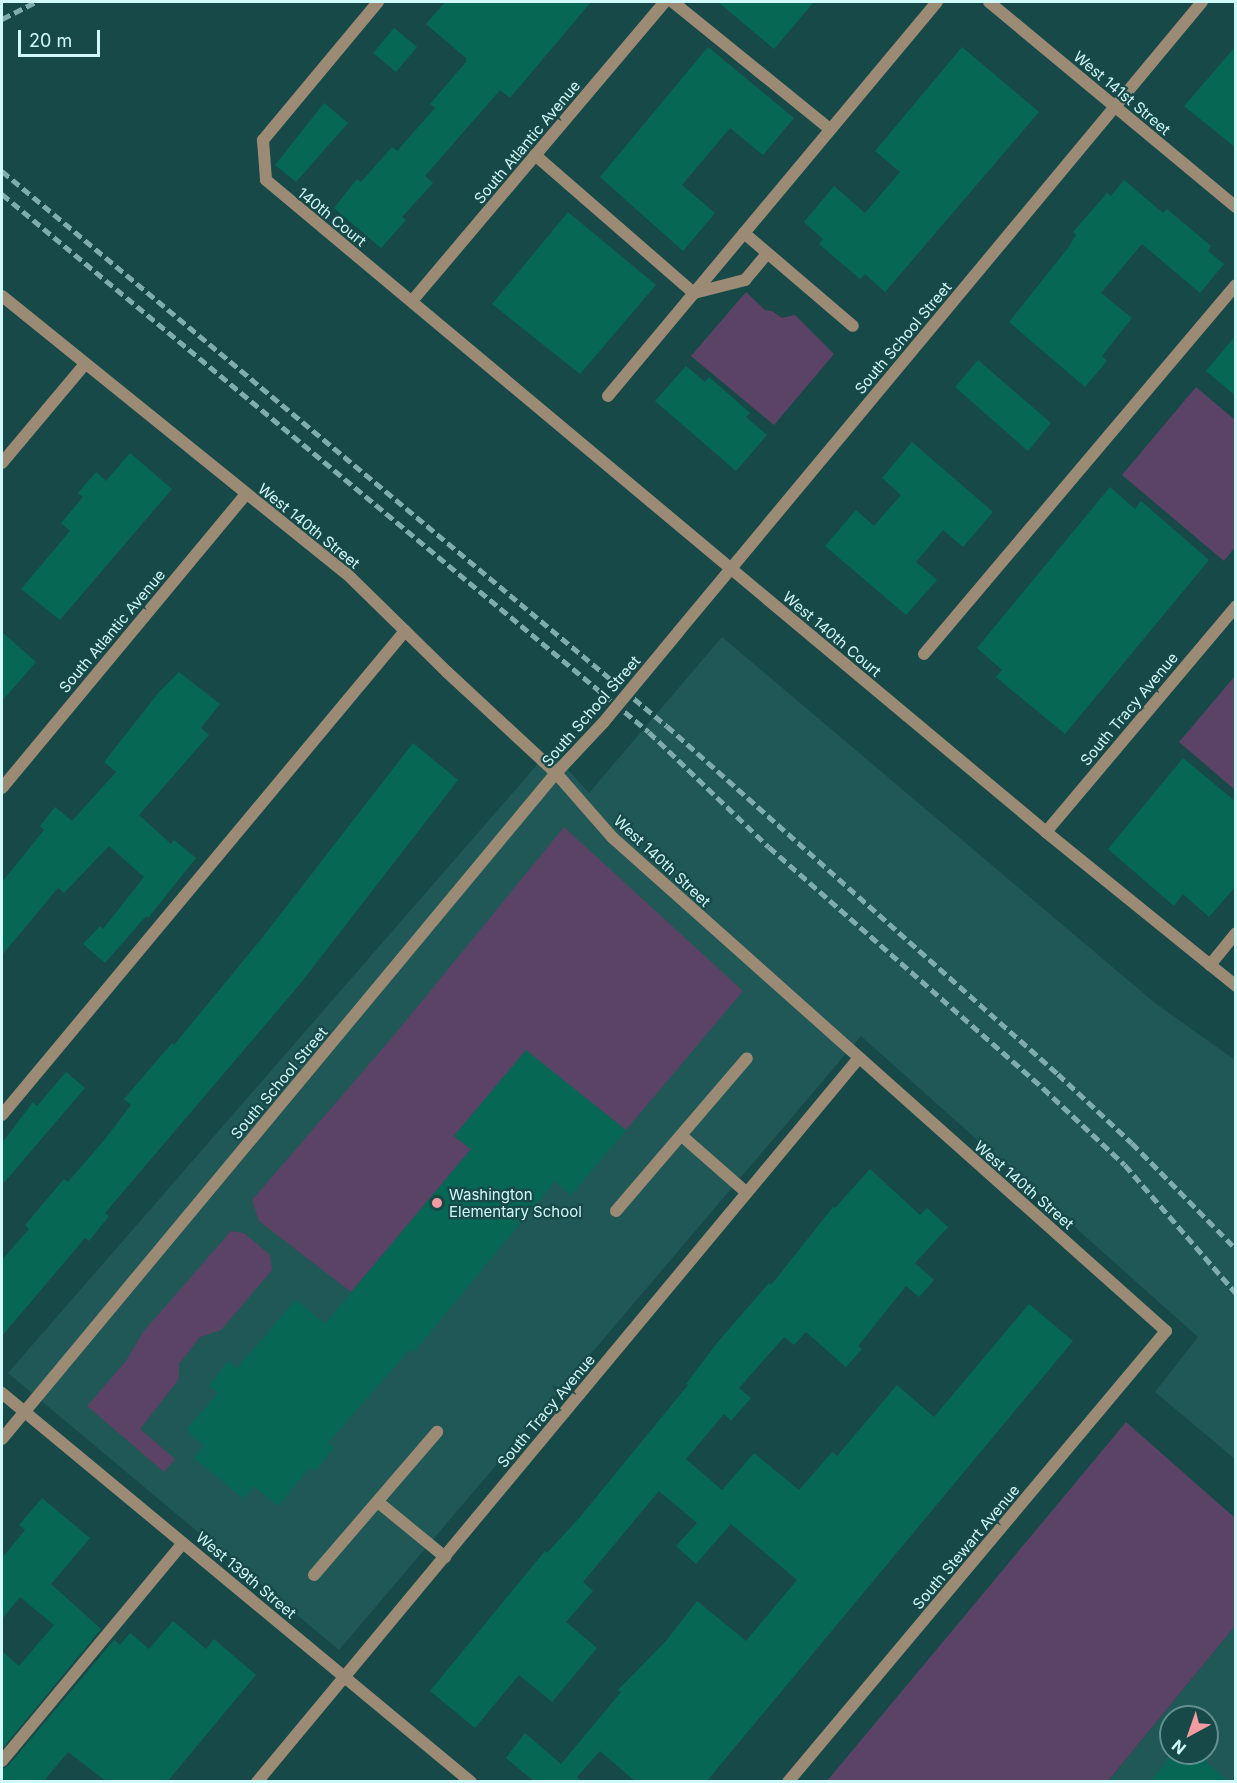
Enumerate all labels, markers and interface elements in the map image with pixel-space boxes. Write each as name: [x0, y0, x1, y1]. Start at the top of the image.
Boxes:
scale bar: [21, 18, 104, 56]
text: 20 m: [29, 30, 72, 51]
street label: West 141st Street: [1070, 47, 1174, 139]
street label: South Atlantic Avenue: [470, 77, 584, 207]
street label: 140th Court: [294, 184, 370, 250]
street label: South School Street: [851, 278, 955, 398]
street label: West 140th Street: [255, 479, 363, 573]
street label: South Atlantic Avenue: [55, 566, 169, 696]
street label: West 140th Court: [779, 588, 885, 680]
street label: South Tracy Avenue: [1076, 649, 1182, 769]
street label: South School Street: [538, 652, 644, 770]
street label: West 140th Street: [610, 812, 714, 910]
street label: South School Street: [227, 1023, 331, 1143]
street label: West 140th Street: [971, 1137, 1077, 1233]
place label: Washington Elementary School: [449, 1185, 582, 1220]
marker: Washington Elementary School: [430, 1196, 444, 1210]
street label: South Tracy Avenue: [493, 1351, 599, 1471]
street label: South Stewart Avenue: [909, 1481, 1023, 1613]
street label: West 139th Street: [192, 1528, 300, 1622]
north arrow: [1159, 1705, 1219, 1765]
text: N: [1168, 1736, 1190, 1759]

